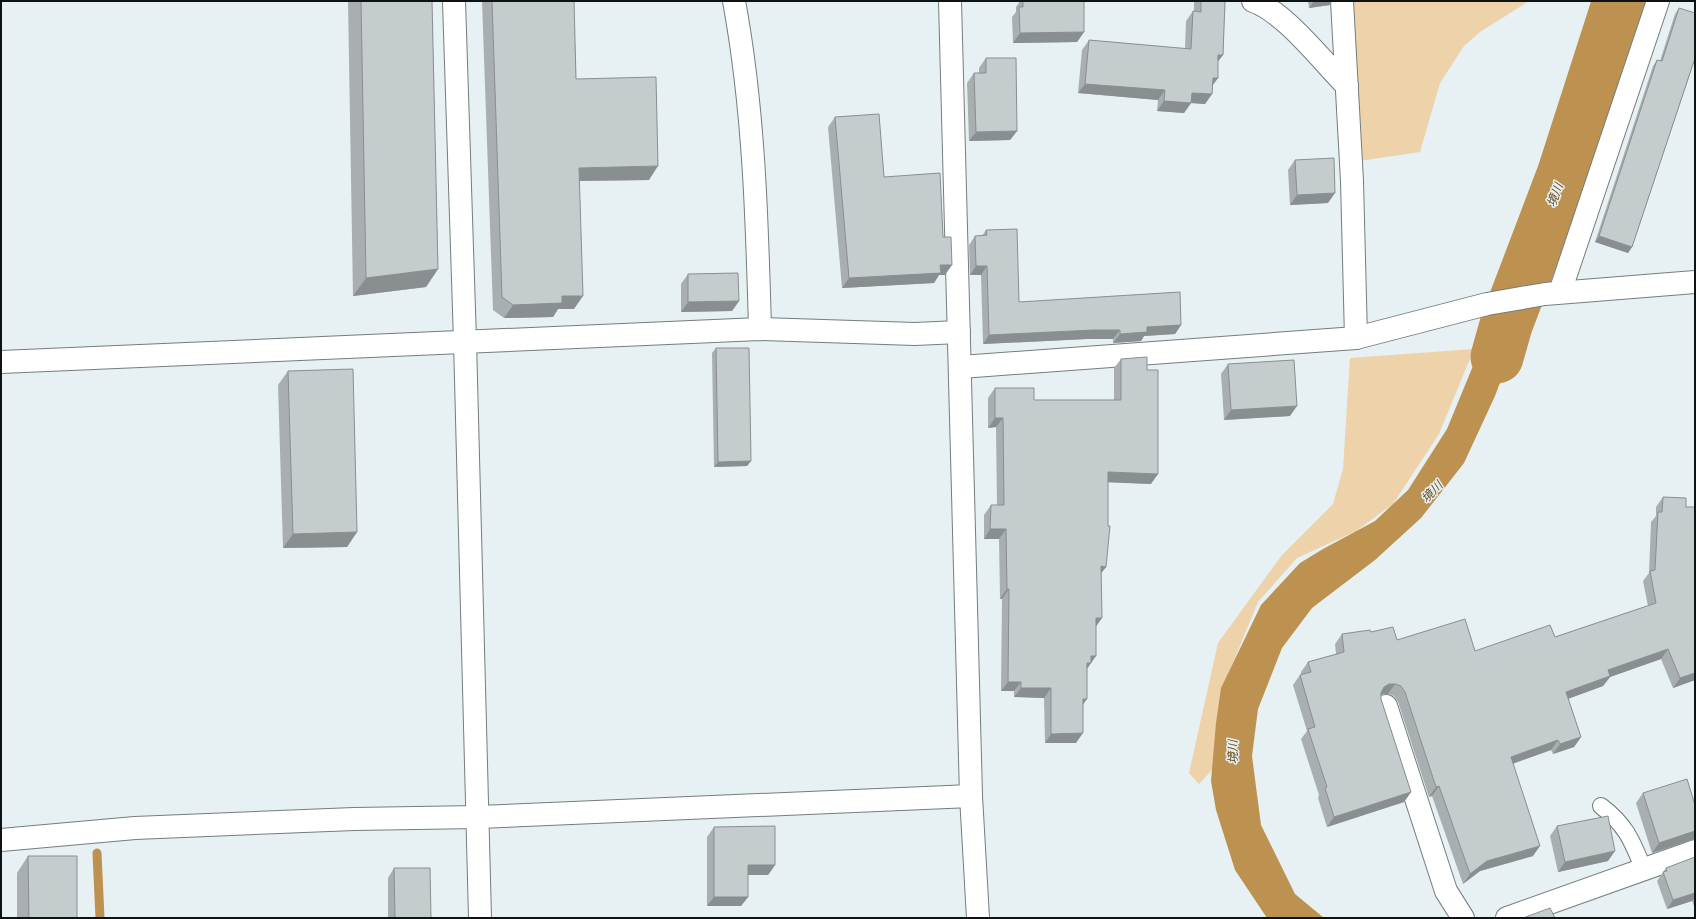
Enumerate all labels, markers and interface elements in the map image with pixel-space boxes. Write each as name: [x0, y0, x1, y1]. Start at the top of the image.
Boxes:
water label: 境川: [1544, 179, 1567, 209]
water label: 境川: [1419, 477, 1447, 506]
water label: 境川: [1226, 738, 1240, 764]

